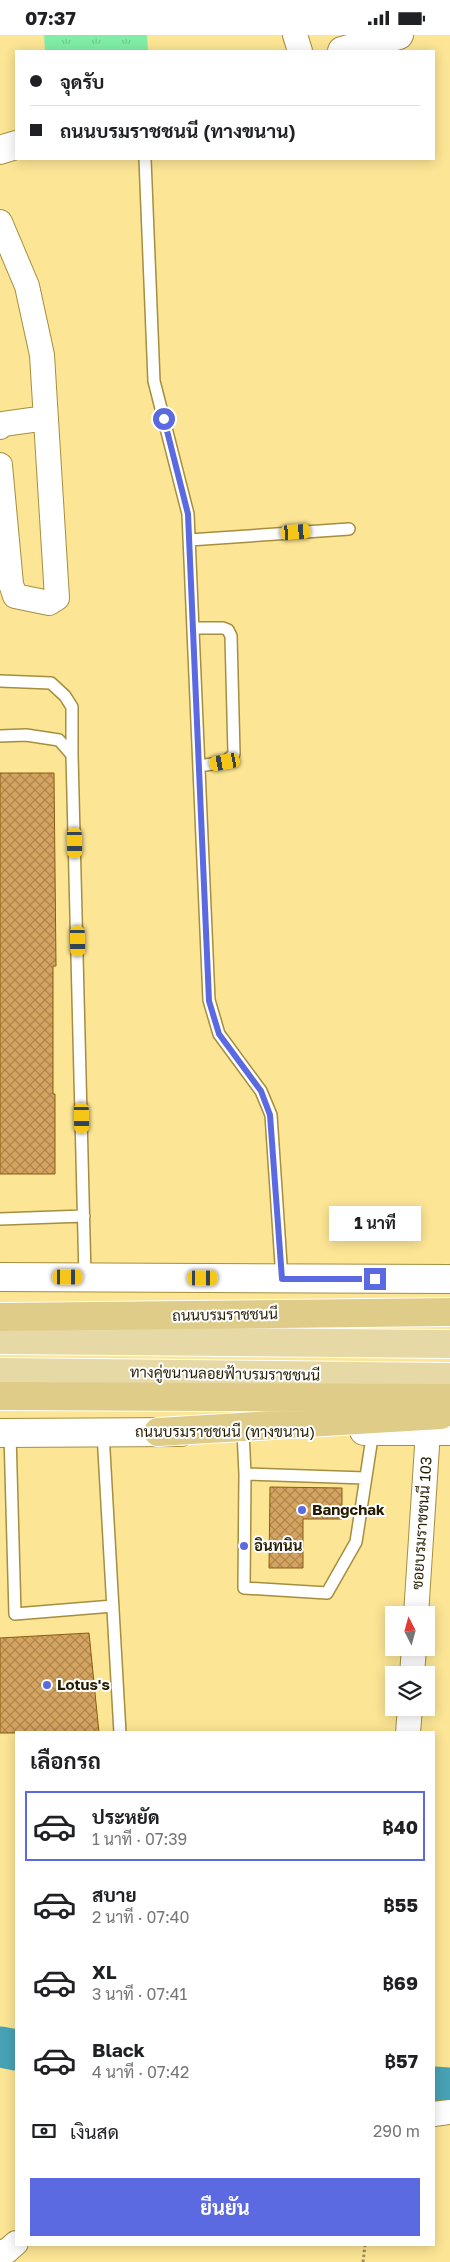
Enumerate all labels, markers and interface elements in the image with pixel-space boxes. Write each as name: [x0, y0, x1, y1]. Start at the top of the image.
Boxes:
text: 07:37: [25, 6, 76, 29]
text: จุดรับ: [60, 70, 104, 93]
text: ถนนบรมราชชนนี (ทางขนาน): [60, 119, 296, 142]
route start: [153, 408, 175, 430]
car: [280, 523, 311, 541]
car: [208, 752, 241, 772]
car: [67, 828, 82, 858]
car: [70, 926, 85, 956]
car: [74, 1103, 89, 1133]
callout: 1 นาที: [329, 1207, 421, 1241]
text: 1 นาที: [354, 1213, 396, 1233]
route end: [364, 1268, 386, 1290]
car: [53, 1270, 83, 1285]
car: [188, 1271, 218, 1286]
street label: ถนนบรมราชชนนี: [172, 1304, 278, 1324]
street label: ทางคู่ขนานลอยฟ้าบรมราชชนนี: [130, 1362, 320, 1386]
street label: ถนนบรมราชชนนี (ทางขนาน): [135, 1422, 315, 1440]
street label: ซอยบรมราชชนนี 103: [407, 1456, 435, 1590]
place label: Bangchak: [312, 1500, 385, 1518]
marker: Bangchak: [296, 1504, 308, 1516]
place label: อินทนิน: [254, 1536, 303, 1554]
marker: อินทนิน: [238, 1540, 250, 1552]
north arrow: [385, 1606, 435, 1656]
map controls: [385, 1606, 435, 1716]
button: layers: [385, 1666, 435, 1716]
place label: Lotus's: [57, 1675, 110, 1693]
marker: Lotus's: [41, 1679, 53, 1691]
text: เลือกรถ: [30, 1747, 101, 1774]
icon: car: [32, 1804, 77, 1849]
text: ประหยัด: [92, 1805, 160, 1828]
text: ฿40: [382, 1815, 418, 1838]
text: 1 นาที · 07:39: [92, 1829, 187, 1849]
icon: car: [32, 1882, 77, 1927]
text: สบาย: [92, 1883, 137, 1906]
text: ฿55: [383, 1893, 418, 1916]
text: 2 นาที · 07:40: [92, 1907, 189, 1927]
icon: car: [32, 1960, 77, 2005]
text: XL: [92, 1960, 117, 1983]
text: ฿69: [382, 1971, 418, 1994]
text: 3 นาที · 07:41: [92, 1984, 187, 2004]
icon: car: [32, 2038, 77, 2083]
text: Black: [92, 2038, 145, 2061]
text: ฿57: [385, 2049, 418, 2072]
text: 4 นาที · 07:42: [92, 2062, 189, 2082]
icon: cash: [30, 2117, 58, 2145]
text: เงินสด: [70, 2120, 119, 2143]
text: 290 m: [373, 2121, 420, 2141]
button: ยืนยัน: [30, 2178, 420, 2236]

